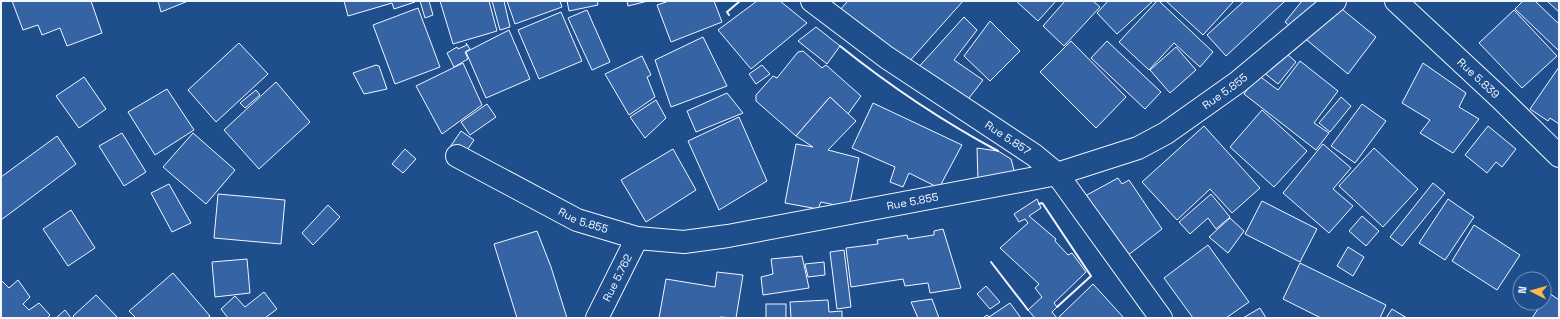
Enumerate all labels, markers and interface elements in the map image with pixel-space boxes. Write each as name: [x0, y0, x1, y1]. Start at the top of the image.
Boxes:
street label: Rue 5.839: [1455, 55, 1503, 101]
street label: Rue 5.855: [1199, 70, 1251, 112]
street label: Rue 5.857: [982, 118, 1033, 158]
street label: Rue 5.855: [885, 189, 940, 213]
street label: Rue 5.855: [556, 204, 610, 236]
street label: Rue 5.762: [599, 251, 635, 304]
north arrow: [1512, 271, 1552, 311]
text: N: [1515, 286, 1529, 294]

